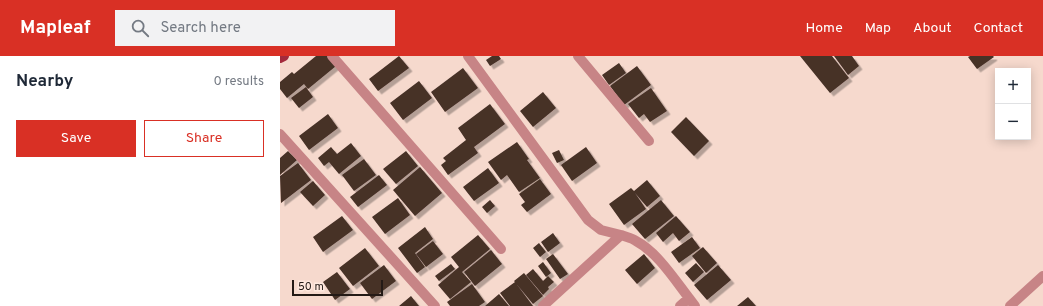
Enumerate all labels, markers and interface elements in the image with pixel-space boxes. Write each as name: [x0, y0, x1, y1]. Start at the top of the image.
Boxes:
search box: [115, 10, 395, 46]
text: Mapleaf: [20, 16, 91, 40]
icon: search: [129, 17, 151, 39]
text: Search here: [161, 19, 241, 38]
text: Home: [806, 20, 843, 37]
text: Map: [865, 20, 891, 37]
text: About: [913, 20, 952, 37]
text: Contact: [974, 20, 1023, 37]
map controls: [995, 68, 1031, 140]
button: +: [995, 68, 1031, 104]
text: Nearby: [16, 71, 73, 93]
text: 0 results: [213, 74, 264, 90]
button: −: [995, 104, 1031, 140]
button: Save: [16, 120, 136, 157]
button: Share: [144, 120, 264, 157]
scale bar: [292, 278, 383, 297]
text: 50 m: [298, 280, 324, 294]

